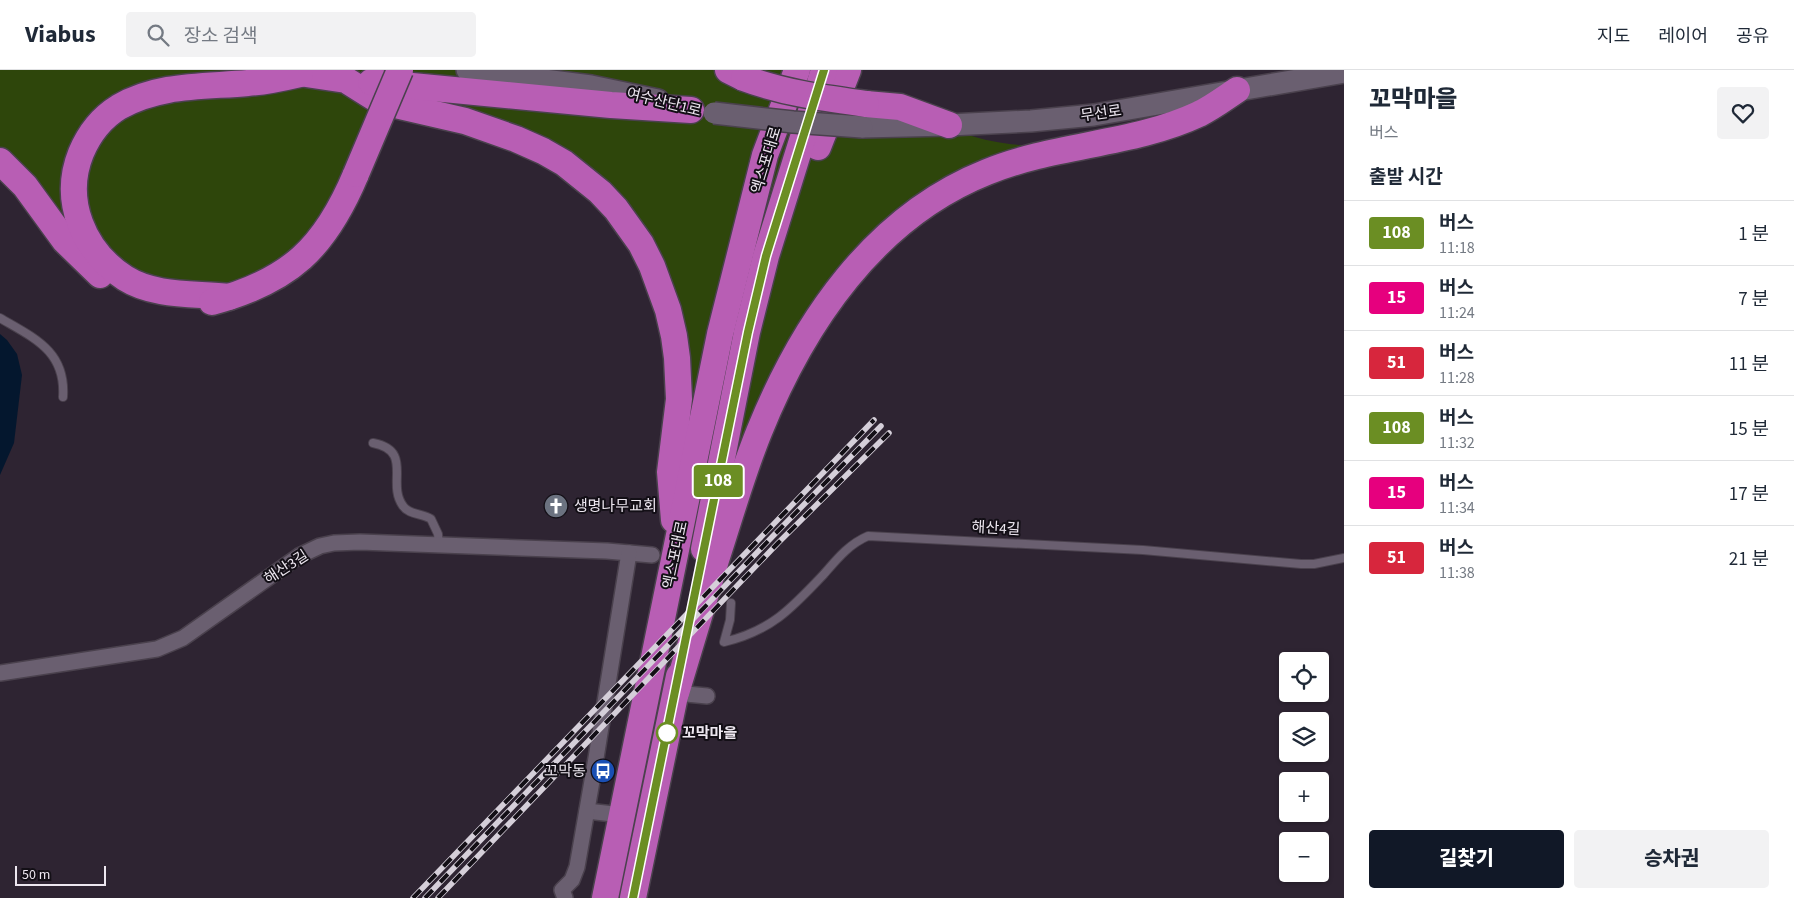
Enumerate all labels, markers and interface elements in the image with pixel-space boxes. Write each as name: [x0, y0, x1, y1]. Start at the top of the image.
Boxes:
search box: [126, 12, 476, 57]
text: Viabus: [25, 17, 96, 52]
icon: search: [144, 21, 172, 49]
text: 장소 검색: [184, 23, 257, 50]
text: 지도: [1597, 24, 1630, 49]
text: 레이어: [1658, 24, 1708, 49]
text: 공유: [1736, 24, 1769, 49]
text: 꼬막마을: [1369, 82, 1457, 117]
street label: 여수산단1로: [624, 83, 704, 122]
button: heart: [1717, 87, 1769, 139]
street label: 무선로: [1079, 100, 1123, 127]
text: 버스: [1369, 122, 1398, 144]
street label: 엑스포대로: [746, 124, 787, 196]
text: 출발 시간: [1369, 164, 1443, 191]
text: 버스: [1439, 210, 1474, 237]
text: 108: [1382, 220, 1411, 245]
text: 1 분: [1738, 221, 1769, 248]
text: 11:18: [1439, 237, 1475, 259]
text: 버스: [1439, 275, 1474, 302]
text: 15: [1387, 285, 1406, 310]
text: 7 분: [1738, 286, 1769, 313]
text: 11:24: [1439, 302, 1475, 324]
text: 버스: [1439, 340, 1474, 367]
text: 51: [1387, 350, 1406, 375]
text: 11 분: [1729, 351, 1769, 378]
text: 11:28: [1439, 367, 1475, 389]
text: 버스: [1439, 405, 1474, 432]
text: 108: [1382, 415, 1411, 440]
text: 15 분: [1729, 416, 1769, 443]
text: 11:32: [1439, 432, 1475, 454]
line badge: 108: [689, 465, 747, 497]
text: 108: [704, 468, 732, 493]
text: 버스: [1439, 470, 1474, 497]
text: 15: [1387, 480, 1406, 505]
text: 17 분: [1729, 481, 1769, 508]
church icon: 생명나무교회: [543, 493, 569, 519]
place label: 생명나무교회: [574, 496, 657, 517]
text: 11:34: [1439, 497, 1475, 519]
street label: 해산4길: [971, 517, 1021, 540]
street label: 엑스포대로: [658, 519, 693, 591]
text: 버스: [1439, 535, 1474, 562]
street label: 해산3길: [260, 545, 312, 590]
text: 51: [1387, 545, 1406, 570]
text: 21 분: [1729, 546, 1769, 573]
text: 11:38: [1439, 562, 1475, 584]
map controls: [1279, 652, 1329, 882]
button: locate: [1279, 652, 1329, 702]
button: layers: [1279, 712, 1329, 762]
marker: 꼬막마을: [656, 722, 678, 744]
place label: 꼬막마을: [682, 723, 737, 744]
bus stop icon: 꼬막동: [590, 758, 616, 784]
place label: 꼬막동: [545, 761, 586, 782]
button: +: [1279, 772, 1329, 822]
button: 길찾기: [1369, 830, 1564, 888]
button: 승차권: [1574, 830, 1769, 888]
button: −: [1279, 832, 1329, 882]
scale bar: [15, 863, 106, 886]
text: 50 m: [22, 865, 50, 885]

